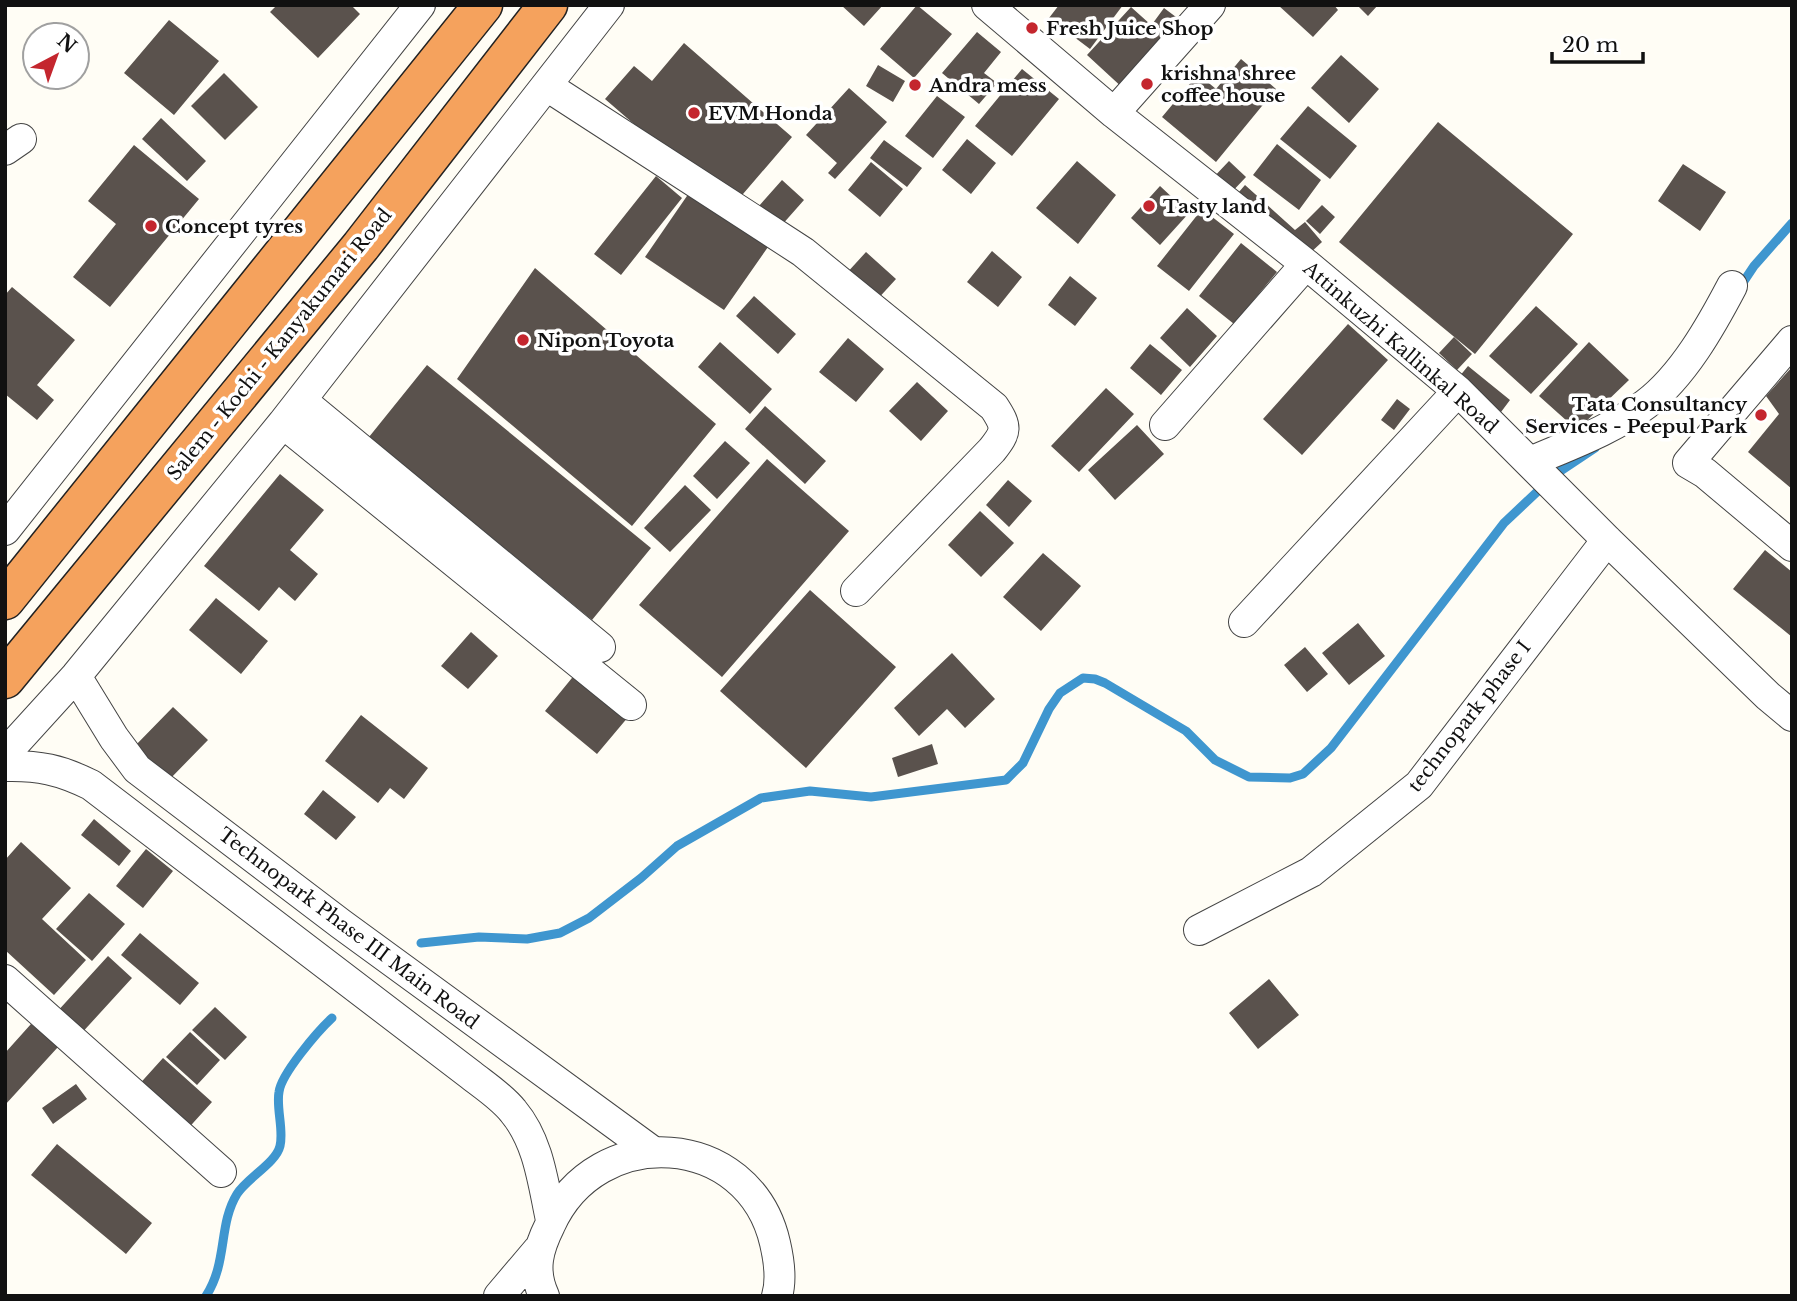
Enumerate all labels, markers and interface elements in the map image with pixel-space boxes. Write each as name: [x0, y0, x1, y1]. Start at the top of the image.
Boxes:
place label: Fresh Juice Shop: [1046, 17, 1214, 40]
marker: Fresh Juice Shop: [1024, 20, 1040, 36]
north arrow: [21, 21, 91, 91]
scale bar: [1552, 21, 1643, 65]
text: N: [53, 29, 81, 58]
text: 20 m: [1562, 32, 1619, 58]
place label: krishna shree coffee house: [1161, 62, 1296, 107]
place label: Andra mess: [928, 74, 1047, 97]
marker: krishna shree coffee house: [1139, 76, 1155, 92]
marker: Andra mess: [907, 77, 923, 93]
place label: EVM Honda: [708, 102, 833, 125]
marker: EVM Honda: [686, 105, 702, 121]
place label: Tasty land: [1163, 195, 1267, 218]
marker: Tasty land: [1141, 198, 1157, 214]
street label: Salem - Kochi - Kanyakumari Road: [162, 203, 397, 485]
place label: Concept tyres: [165, 215, 303, 238]
marker: Concept tyres: [143, 218, 159, 234]
street label: Attinkuzhi Kallinkal Road: [1298, 256, 1503, 438]
place label: Nipon Toyota: [537, 329, 675, 352]
marker: Nipon Toyota: [515, 332, 531, 348]
place label: Tata Consultancy Services - Peepul Park: [1525, 393, 1748, 438]
marker: Tata Consultancy Services - Peepul Park: [1753, 407, 1769, 423]
street label: technopark phase I: [1403, 636, 1536, 797]
street label: Technopark Phase III Main Road: [214, 823, 483, 1034]

